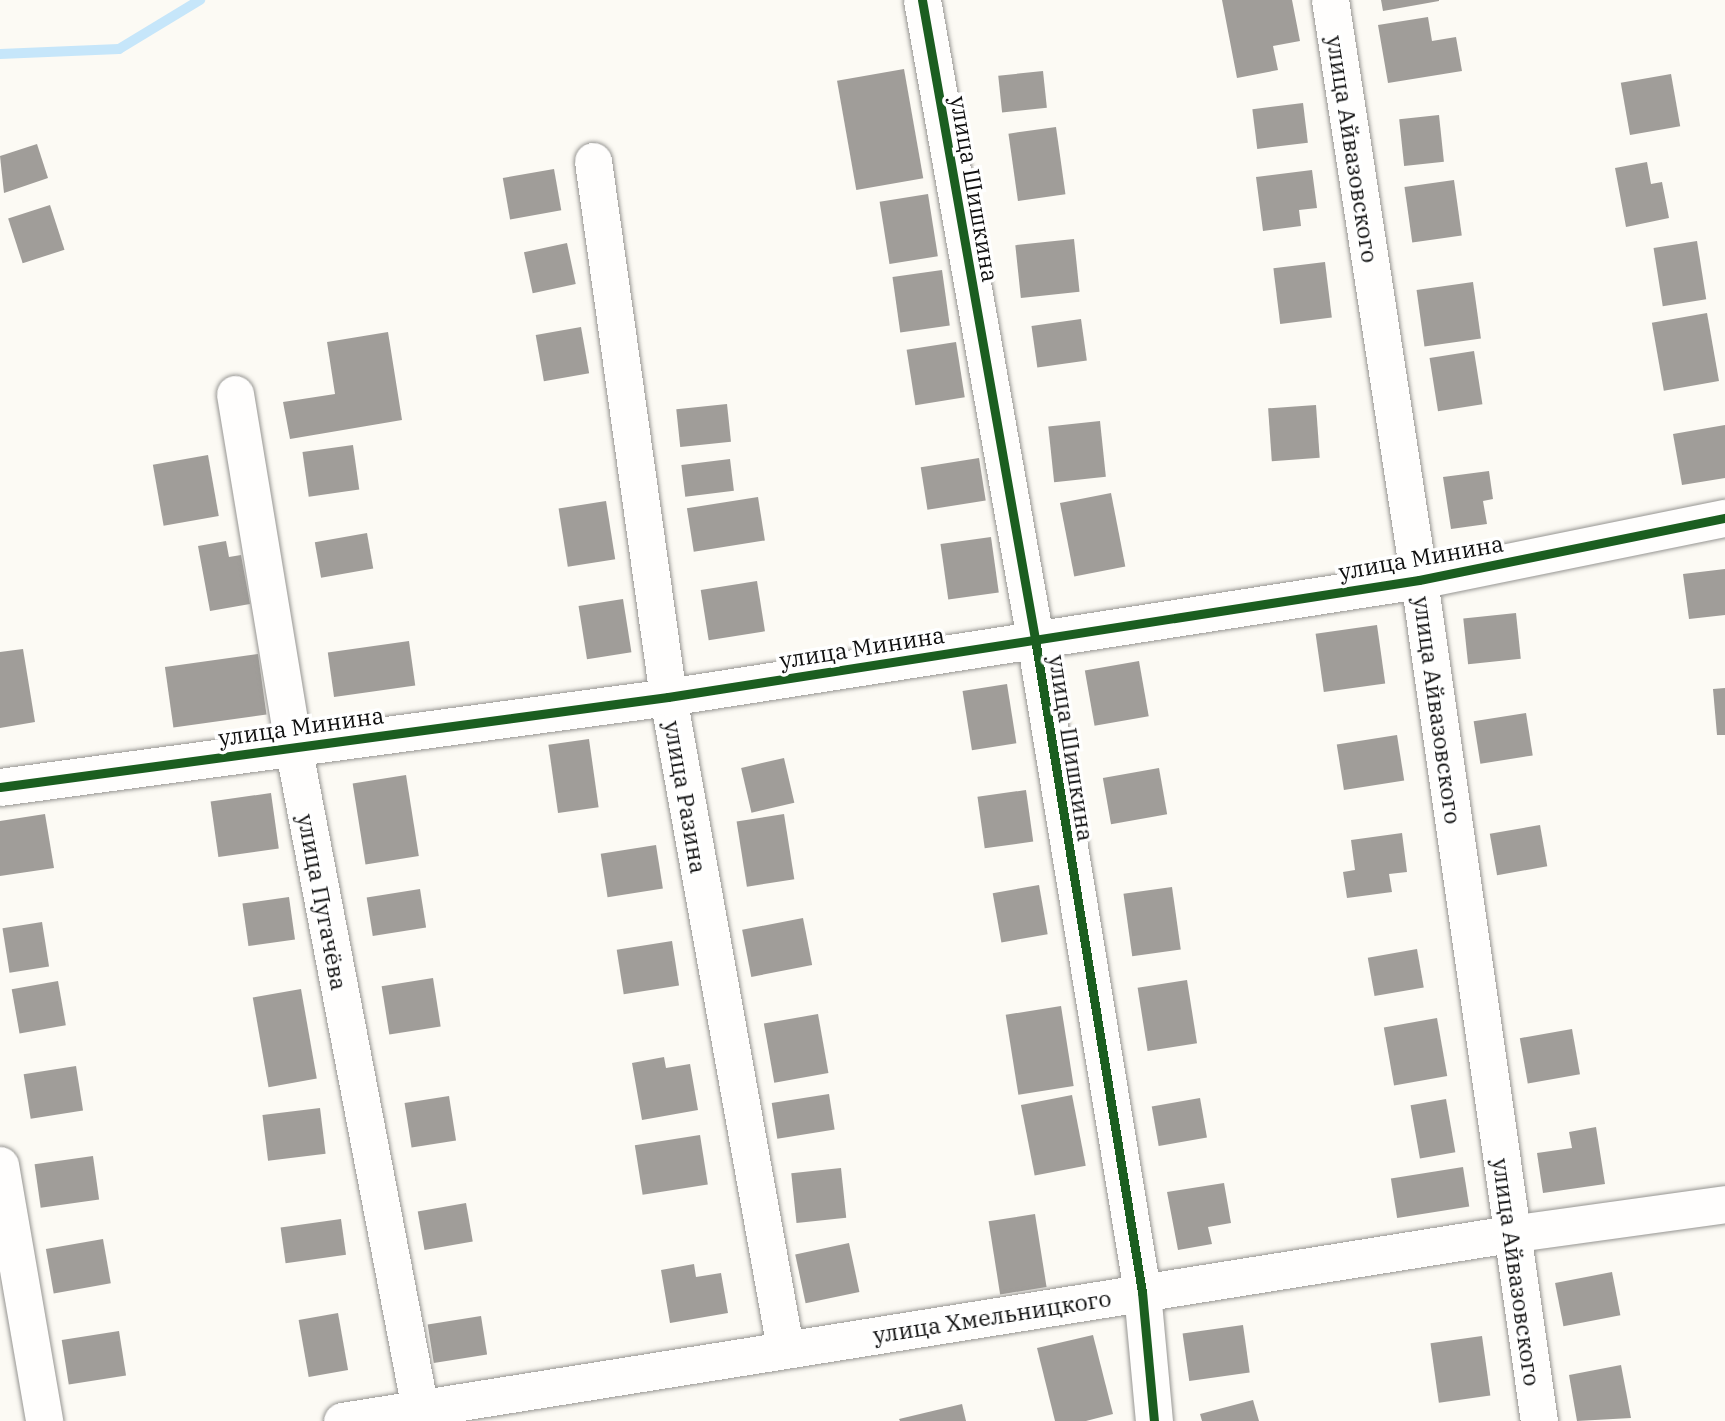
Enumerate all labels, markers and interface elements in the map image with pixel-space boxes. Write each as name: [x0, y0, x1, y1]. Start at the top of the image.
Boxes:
street label: улица Айвазовского: [1321, 33, 1385, 265]
street label: улица Шишкина: [945, 94, 1005, 284]
street label: улица Минина: [1336, 529, 1506, 585]
street label: улица Айвазовского: [1408, 594, 1468, 826]
street label: улица Минина: [777, 620, 947, 674]
street label: улица Шишкина: [1044, 653, 1100, 843]
street label: улица Минина: [216, 701, 386, 751]
street label: улица Разина: [659, 719, 713, 875]
street label: улица Пугачёва: [292, 812, 354, 992]
street label: улица Айвазовского: [1487, 1156, 1547, 1388]
street label: улица Хмельницкого: [871, 1284, 1113, 1348]

